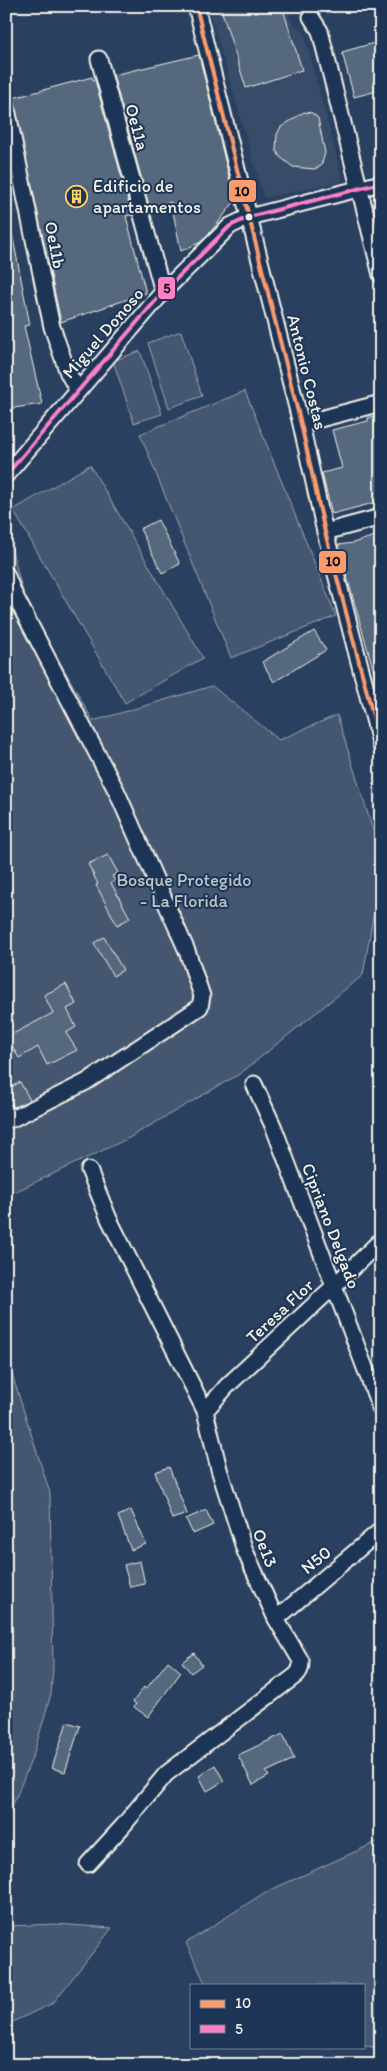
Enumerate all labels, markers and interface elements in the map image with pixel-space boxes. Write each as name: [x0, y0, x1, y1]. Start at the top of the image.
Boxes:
street label: Oe11a: [120, 101, 154, 153]
place label: Edificio de apartamentos: [93, 175, 201, 218]
line badge: 10: [228, 179, 257, 203]
text: 10: [234, 183, 250, 200]
building icon: Edificio de apartamentos: [65, 184, 89, 208]
unlabelled marker: [244, 212, 254, 222]
street label: Oe11b: [40, 220, 70, 270]
line badge: 5: [157, 276, 176, 300]
text: 5: [163, 280, 171, 297]
street label: Miguel Donoso: [58, 283, 148, 383]
street label: Antonio Costas: [282, 312, 332, 432]
line badge: 10: [318, 550, 347, 574]
text: 10: [325, 553, 341, 570]
park label: Bosque Protegido - La Florida: [116, 869, 252, 912]
street label: Cipriano Delgado: [297, 1160, 365, 1292]
street label: Teresa Flor: [242, 1273, 319, 1348]
street label: Oe13: [248, 1526, 282, 1571]
street label: N50: [296, 1541, 336, 1579]
legend: [190, 1984, 364, 2048]
text: 10: [235, 1994, 251, 2012]
text: 5: [235, 2020, 243, 2038]

